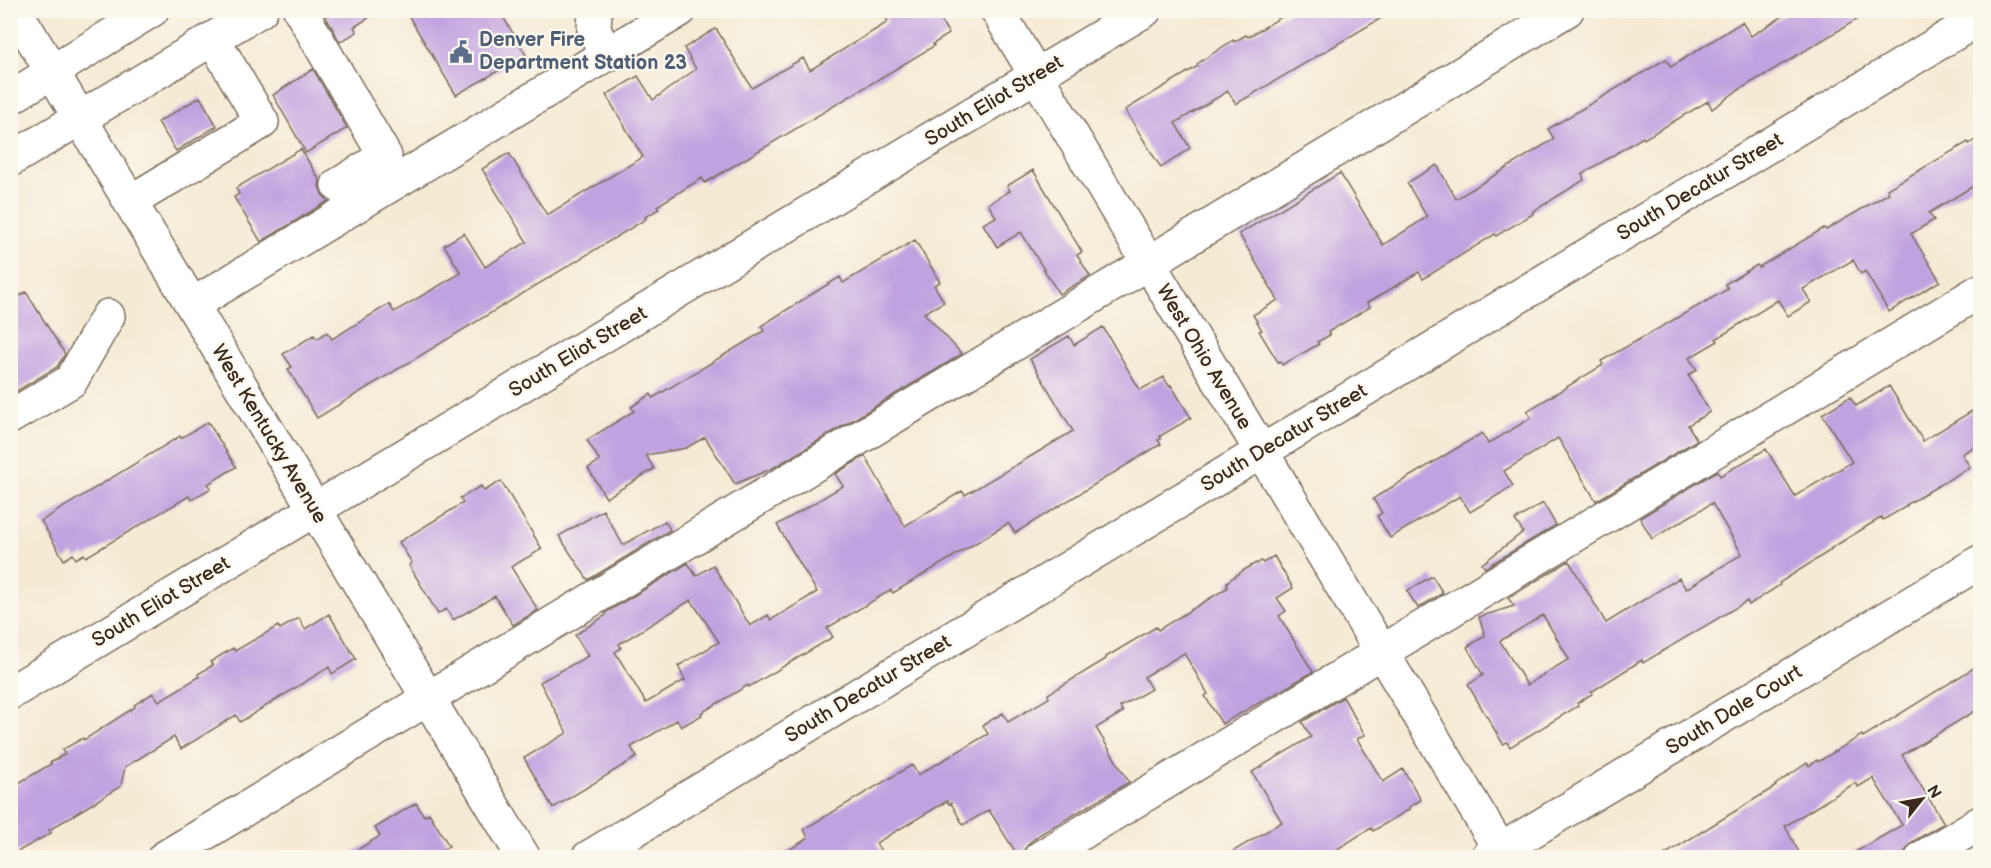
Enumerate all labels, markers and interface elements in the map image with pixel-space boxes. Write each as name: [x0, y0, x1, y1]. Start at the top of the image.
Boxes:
place label: Denver Fire Department Station 23: [479, 28, 687, 75]
public building icon: Denver Fire Department Station 23: [448, 39, 474, 65]
street label: South Eliot Street: [921, 50, 1067, 152]
street label: South Decatur Street: [1613, 128, 1787, 246]
street label: West Ohio Avenue: [1151, 280, 1257, 434]
street label: South Eliot Street: [505, 301, 651, 403]
street label: West Kentucky Avenue: [206, 340, 332, 528]
street label: South Decatur Street: [1197, 379, 1371, 497]
street label: South Eliot Street: [88, 551, 234, 653]
street label: South Decatur Street: [781, 630, 955, 748]
street label: South Dale Court: [1662, 660, 1806, 760]
north arrow: [1892, 769, 1952, 829]
text: N: [1922, 782, 1945, 802]

